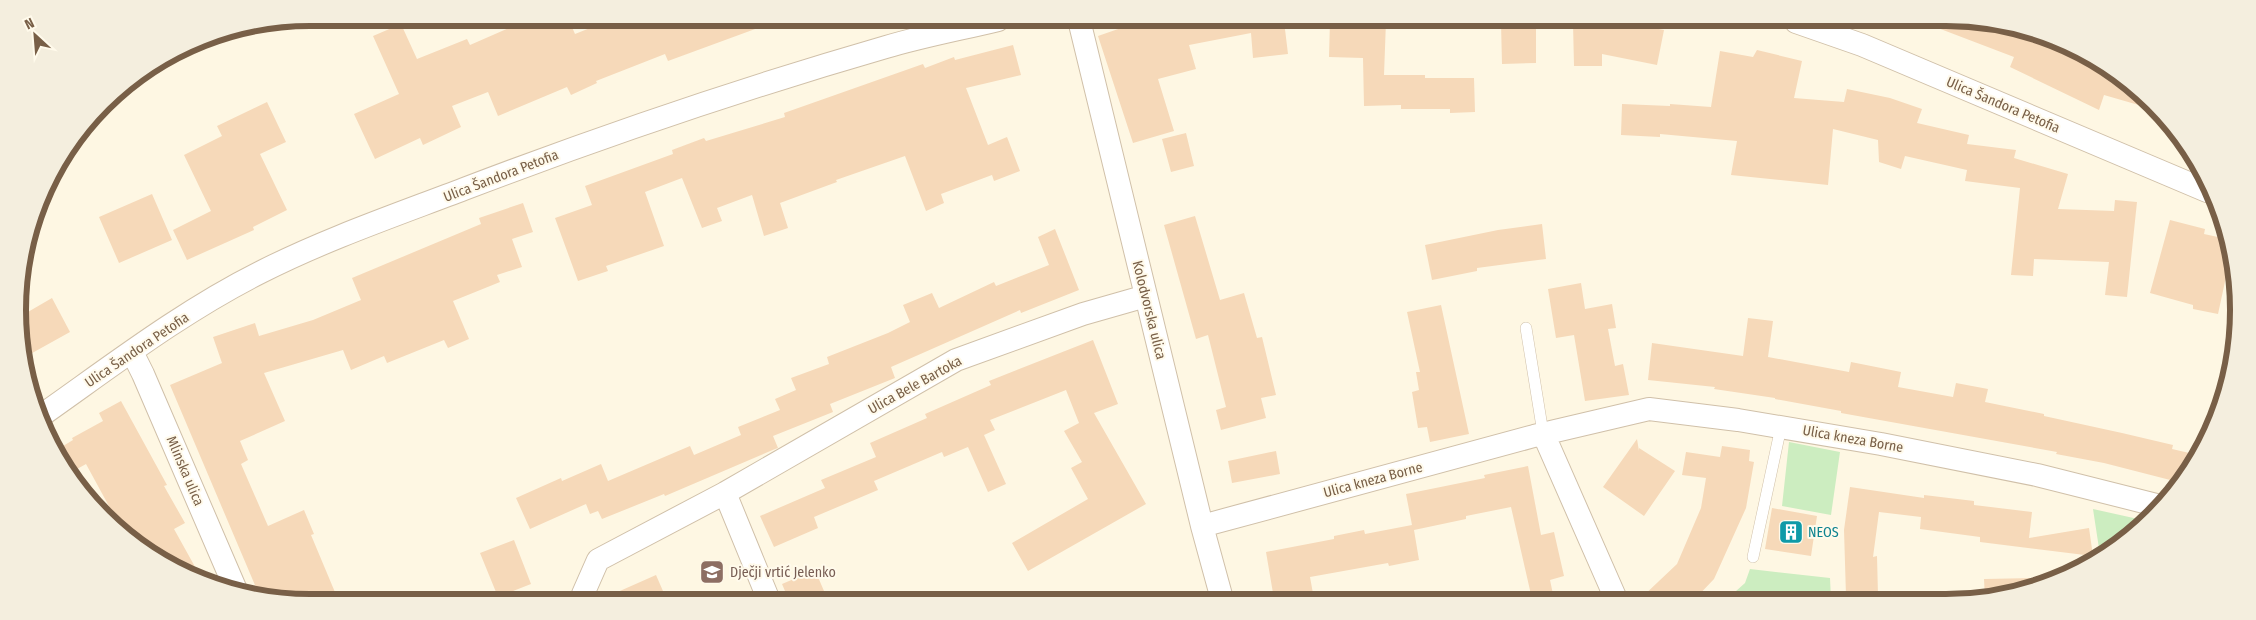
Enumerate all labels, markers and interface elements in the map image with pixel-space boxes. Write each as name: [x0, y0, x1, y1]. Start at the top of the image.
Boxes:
north arrow: [10, 10, 60, 60]
text: N: [22, 14, 37, 33]
street label: Ulica Šandora Petofia: [1944, 72, 2063, 137]
street label: Ulica Šandora Petofia: [441, 145, 561, 206]
street label: Kolodvorska ulica: [1129, 259, 1169, 361]
street label: Ulica Šandora Petofia: [81, 308, 192, 391]
street label: Ulica Bele Bartoka: [865, 352, 965, 418]
street label: Ulica kneza Borne: [1801, 422, 1905, 456]
street label: Mlinska ulica: [163, 433, 207, 509]
street label: Ulica kneza Borne: [1322, 459, 1424, 501]
building icon: NEOS: [1778, 519, 1804, 545]
place label: NEOS: [1808, 524, 1839, 541]
school or university icon: Dječji vrtić Jelenko: [699, 559, 725, 585]
place label: Dječji vrtić Jelenko: [730, 564, 836, 581]

